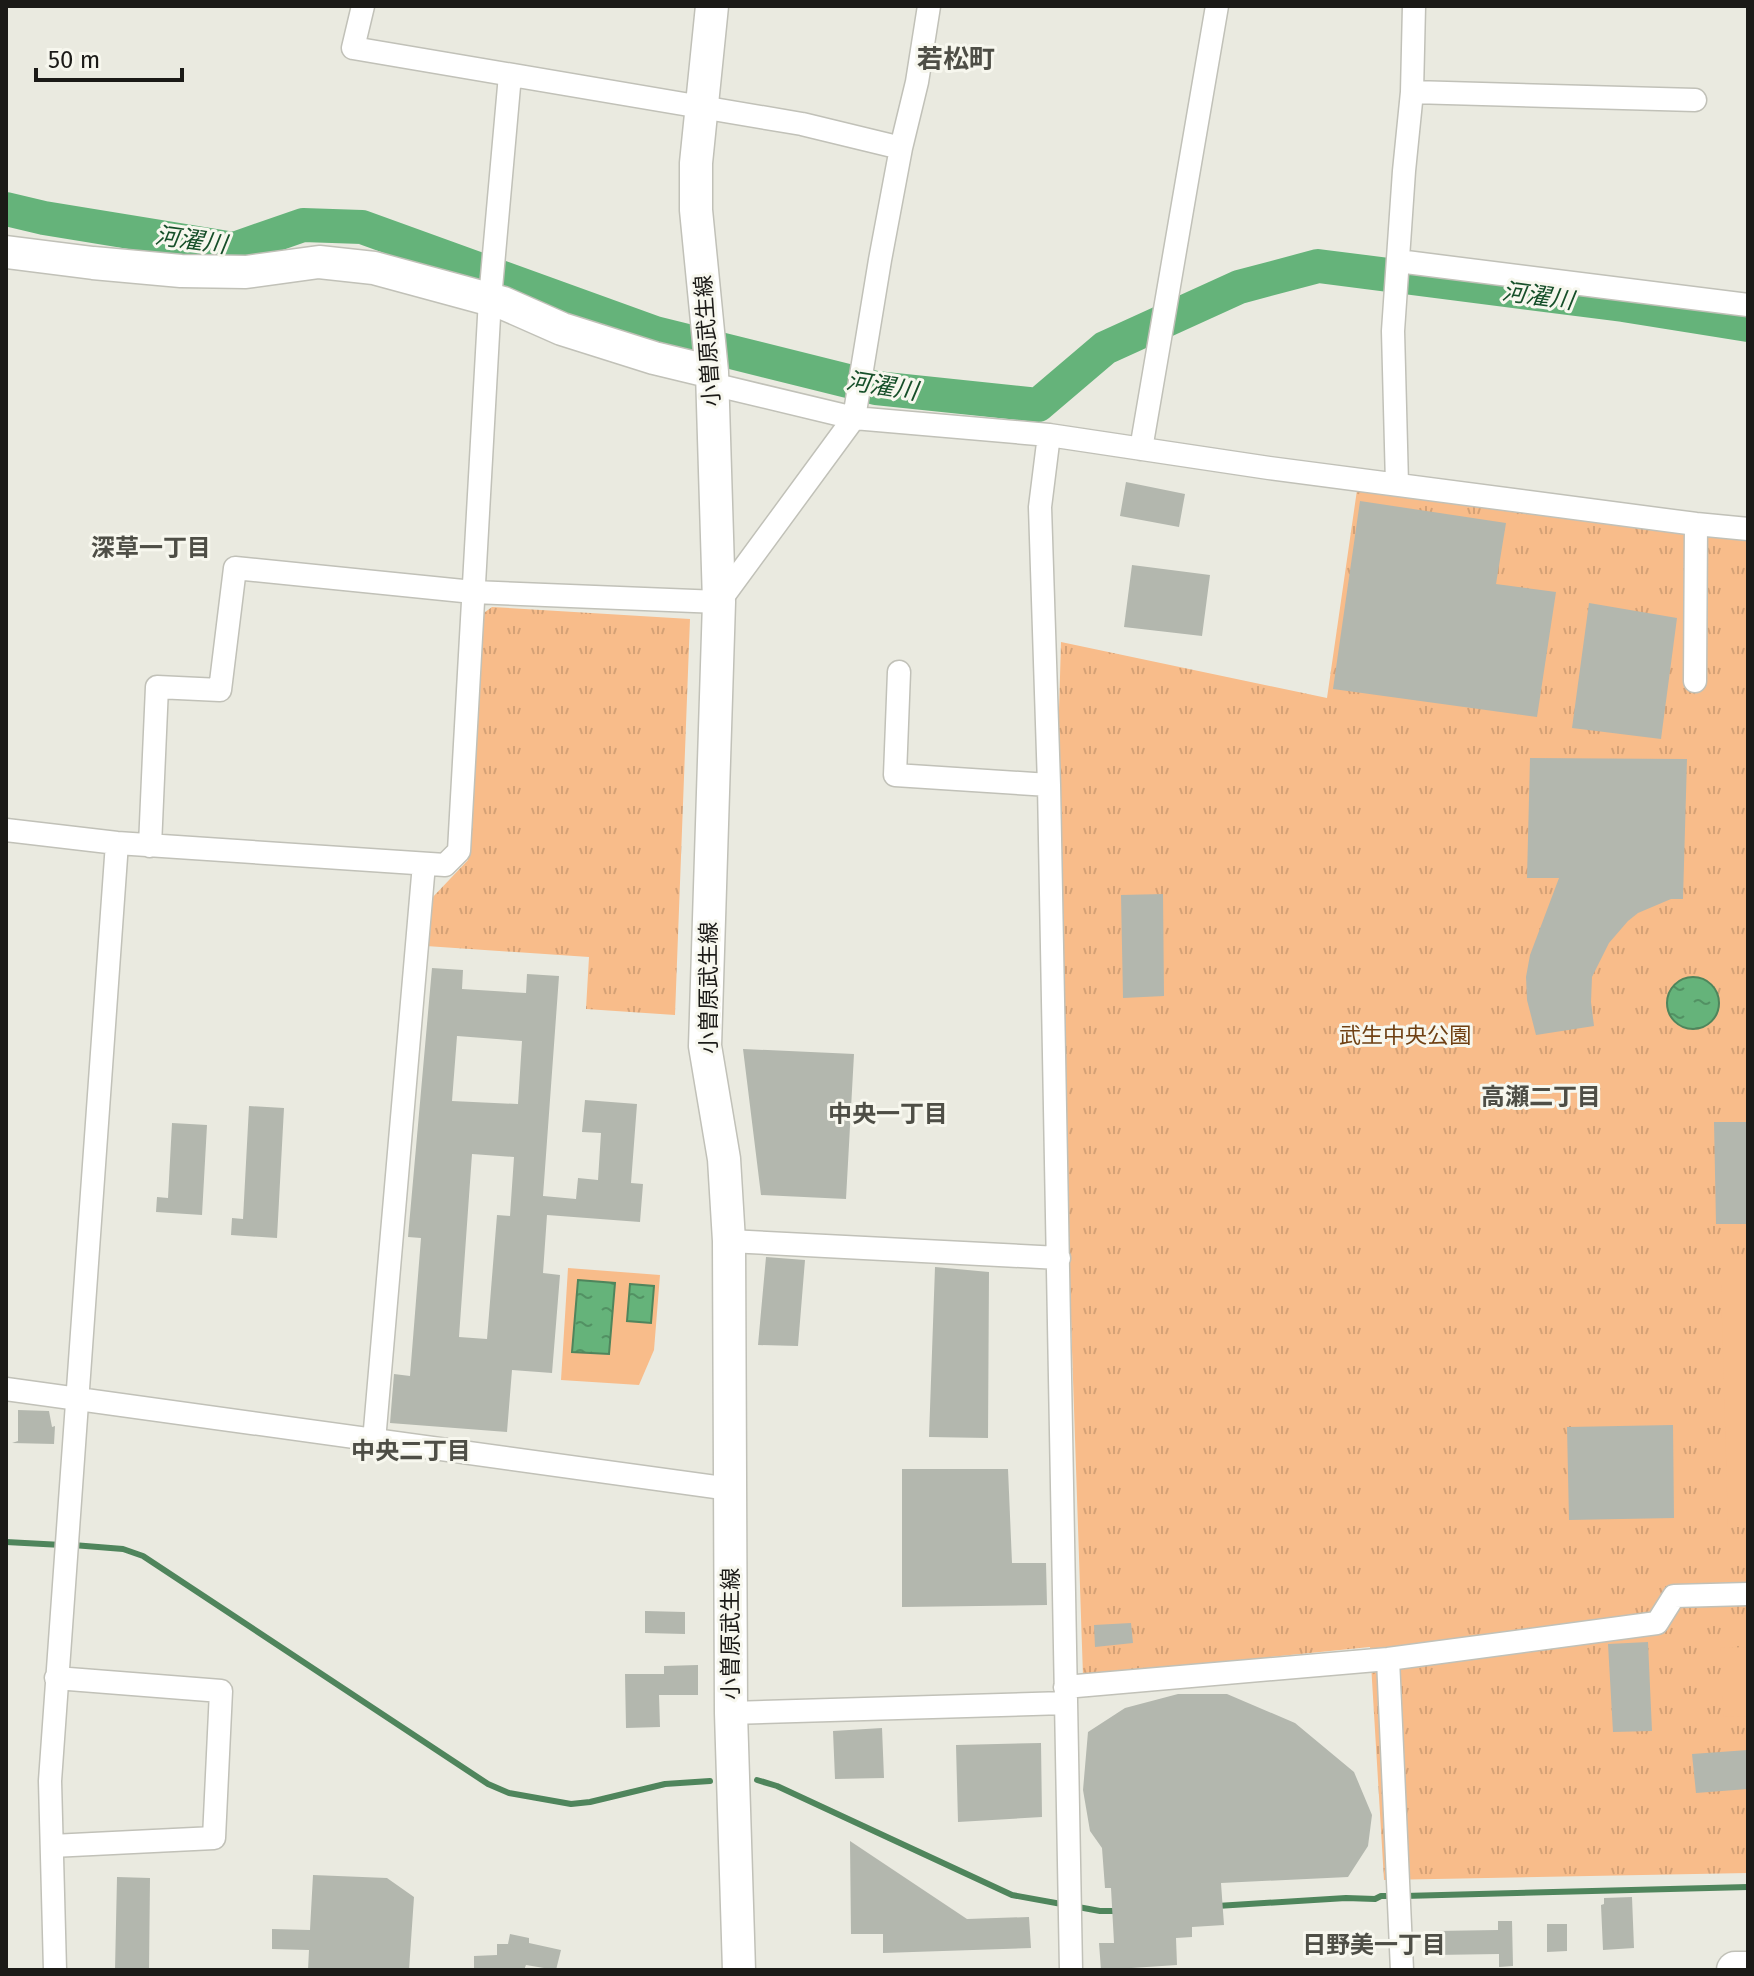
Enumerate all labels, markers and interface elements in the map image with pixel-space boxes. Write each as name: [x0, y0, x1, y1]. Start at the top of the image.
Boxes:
scale bar: [36, 32, 182, 82]
district label: 若松町: [917, 44, 995, 75]
text: 50 m: [48, 46, 100, 74]
water label: 河濯川: [153, 221, 232, 259]
street label: 小曽原武生線: [689, 274, 726, 408]
water label: 河濯川: [1500, 277, 1579, 315]
water label: 河濯川: [844, 367, 923, 406]
district label: 深草一丁目: [91, 534, 211, 562]
street label: 小曽原武生線: [695, 922, 722, 1054]
park label: 武生中央公園: [1339, 1022, 1471, 1049]
district label: 高瀬二丁目: [1481, 1083, 1601, 1111]
district label: 中央一丁目: [828, 1100, 948, 1128]
district label: 中央二丁目: [351, 1437, 471, 1465]
street label: 小曽原武生線: [717, 1568, 744, 1700]
district label: 日野美一丁目: [1302, 1931, 1446, 1959]

